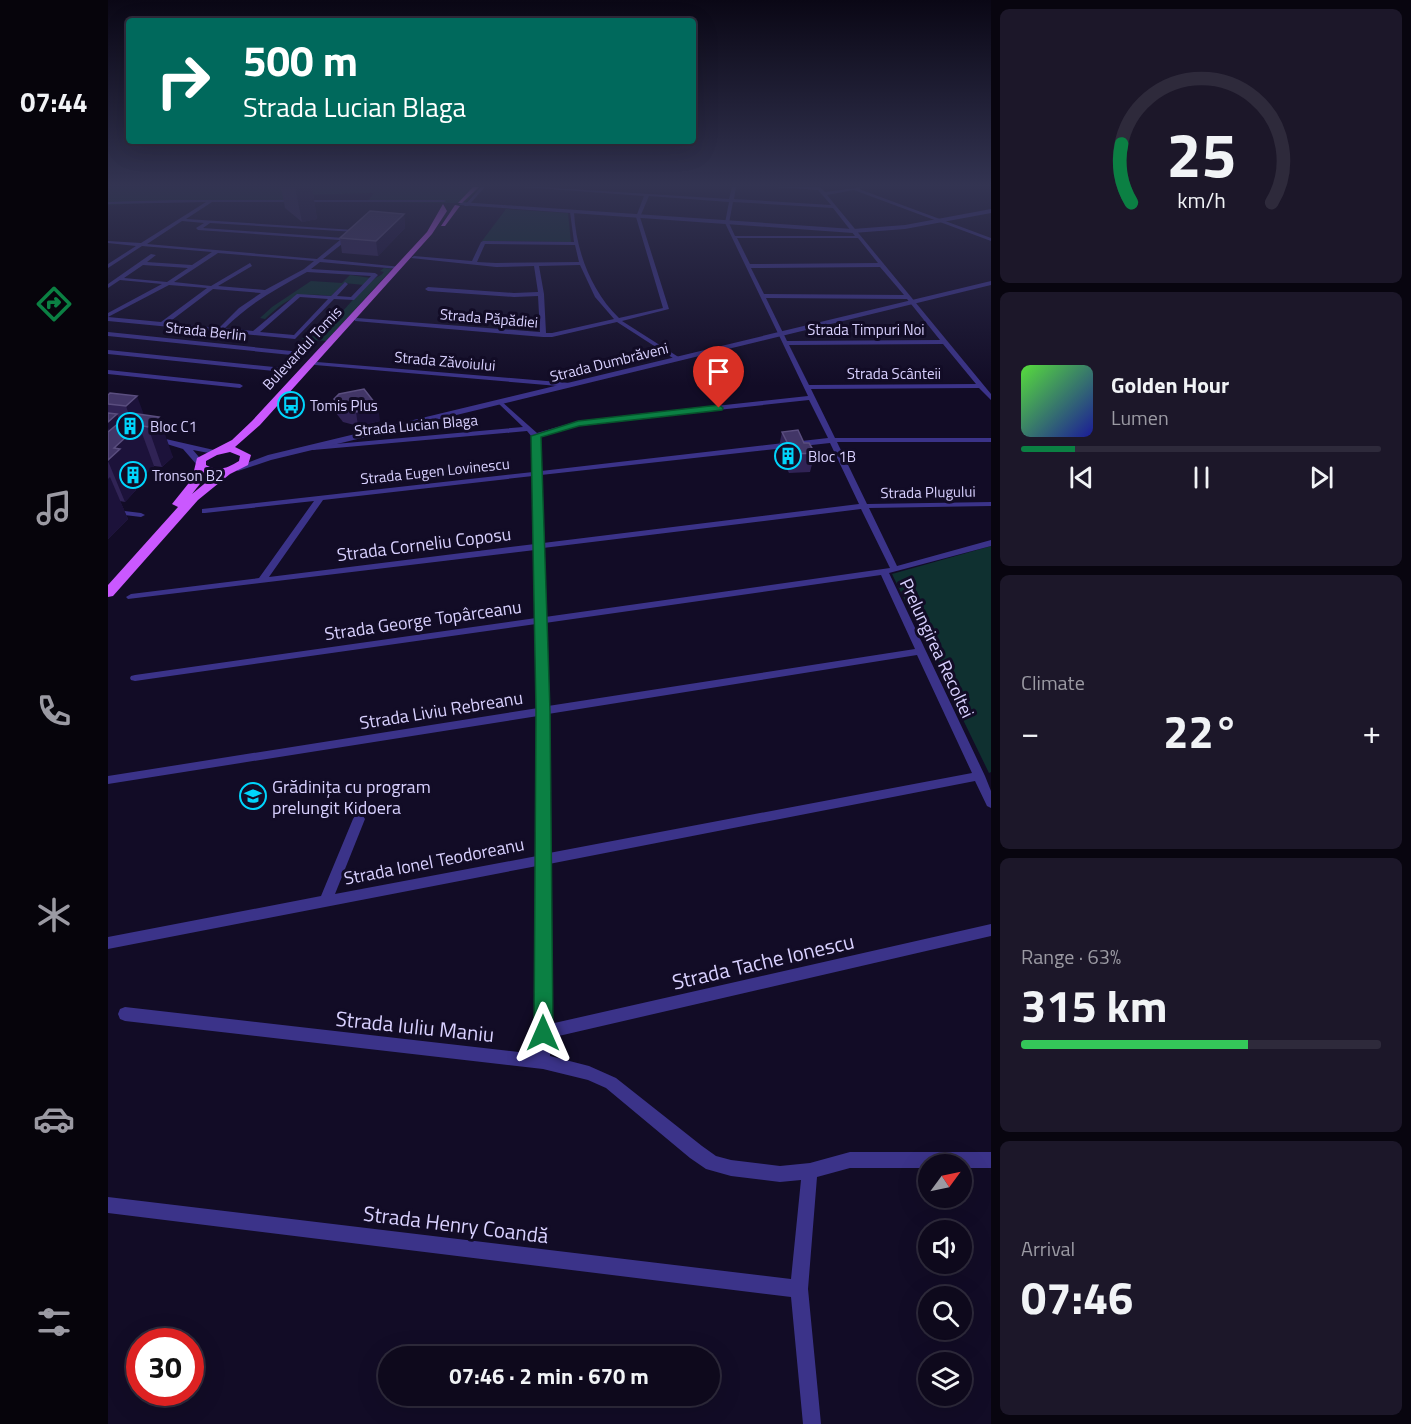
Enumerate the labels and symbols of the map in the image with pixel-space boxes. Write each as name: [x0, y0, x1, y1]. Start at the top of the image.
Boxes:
street label: Bulevardul Tomis: [257, 301, 347, 395]
street label: Strada Păpădiei: [439, 302, 539, 334]
street label: Strada Berlin: [164, 315, 248, 347]
street label: Strada Timpuri Noi: [807, 318, 925, 341]
street label: Strada Dumbrăveni: [547, 336, 671, 388]
street label: Strada Zăvoiului: [394, 345, 496, 377]
pin: [693, 346, 744, 408]
street label: Strada Scânteii: [847, 362, 941, 385]
bus stop icon: Tomis Plus: [276, 390, 306, 420]
place label: Tomis Plus: [310, 394, 378, 417]
street label: Strada Lucian Blaga: [353, 408, 479, 442]
building icon: Bloc C1: [115, 411, 145, 441]
place label: Bloc C1: [150, 415, 197, 438]
building icon: Bloc 1B: [773, 441, 803, 471]
place label: Bloc 1B: [808, 445, 856, 468]
street label: Strada Eugen Lovinescu: [359, 452, 511, 490]
building icon: Tronson B2: [118, 460, 148, 490]
place label: Tronson B2: [152, 464, 224, 487]
street label: Strada Plugului: [880, 480, 976, 504]
street label: Strada Corneliu Coposu: [335, 520, 513, 568]
street label: Prelungirea Recoltei: [893, 574, 981, 722]
street label: Strada George Topârceanu: [323, 593, 523, 647]
street label: Strada Liviu Rebreanu: [357, 684, 525, 736]
place label: Grădinița cu program prelungit Kidoera: [272, 773, 431, 821]
school or university icon: Grădinița cu program prelungit Kidoera: [238, 781, 268, 811]
street label: Strada Ionel Teodoreanu: [342, 830, 526, 892]
street label: Strada Tache Ionescu: [669, 924, 857, 998]
position arrow: [511, 1001, 575, 1065]
street label: Strada Iuliu Maniu: [334, 1002, 496, 1050]
north arrow: [918, 1154, 972, 1208]
street label: Strada Henry Coandă: [362, 1197, 551, 1251]
speed limit sign: 30: [126, 1328, 204, 1406]

